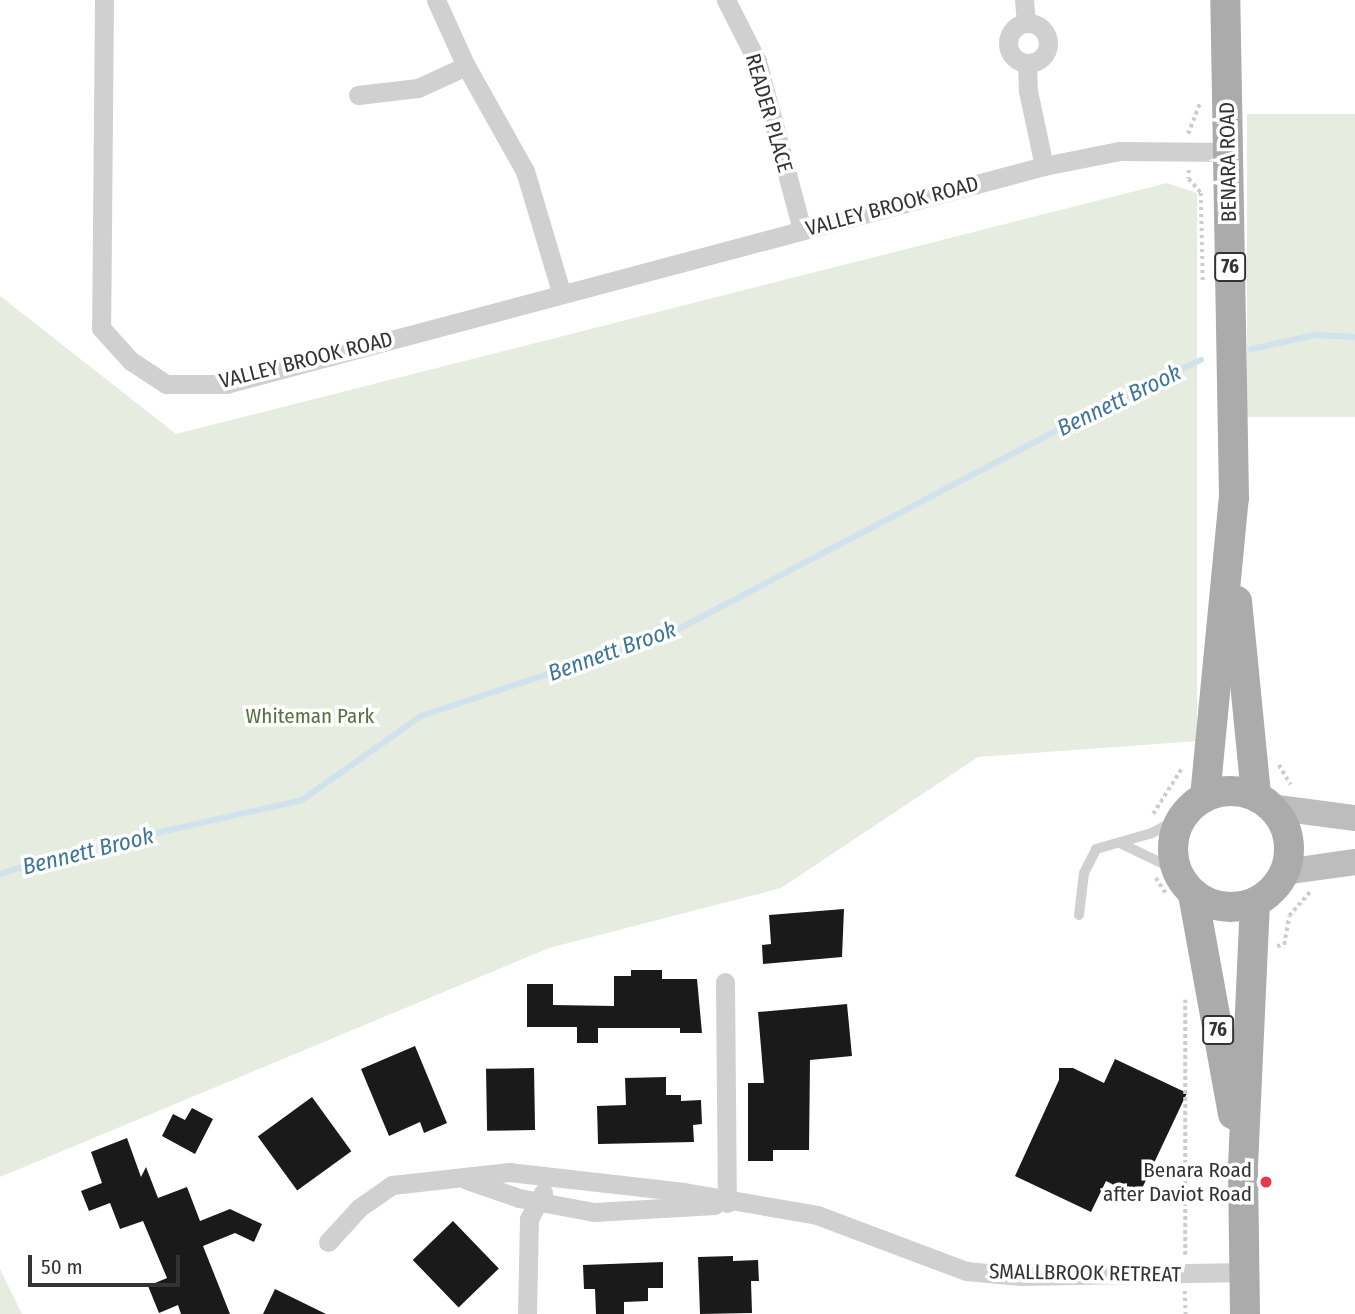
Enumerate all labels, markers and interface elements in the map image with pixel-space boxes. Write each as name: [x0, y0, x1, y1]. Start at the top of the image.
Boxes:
street label: READER PLACE: [740, 51, 798, 175]
street label: BENARA ROAD: [1214, 102, 1242, 222]
street label: VALLEY BROOK ROAD: [803, 171, 981, 241]
road number: 76: [1212, 252, 1248, 282]
street label: VALLEY BROOK ROAD: [217, 326, 395, 394]
water label: Bennett Brook: [1053, 358, 1185, 442]
water label: Bennett Brook: [544, 615, 680, 687]
park label: Whiteman Park: [246, 703, 374, 729]
water label: Bennett Brook: [20, 821, 156, 881]
road number: 76: [1200, 1014, 1236, 1046]
place label: Benara Road after Daviot Road: [1103, 1157, 1252, 1207]
marker: Benara Road after Daviot Road: [1258, 1174, 1274, 1190]
scale bar: [32, 1240, 184, 1284]
text: 50 m: [41, 1254, 83, 1280]
street label: SMALLBROOK RETREAT: [989, 1259, 1181, 1287]

